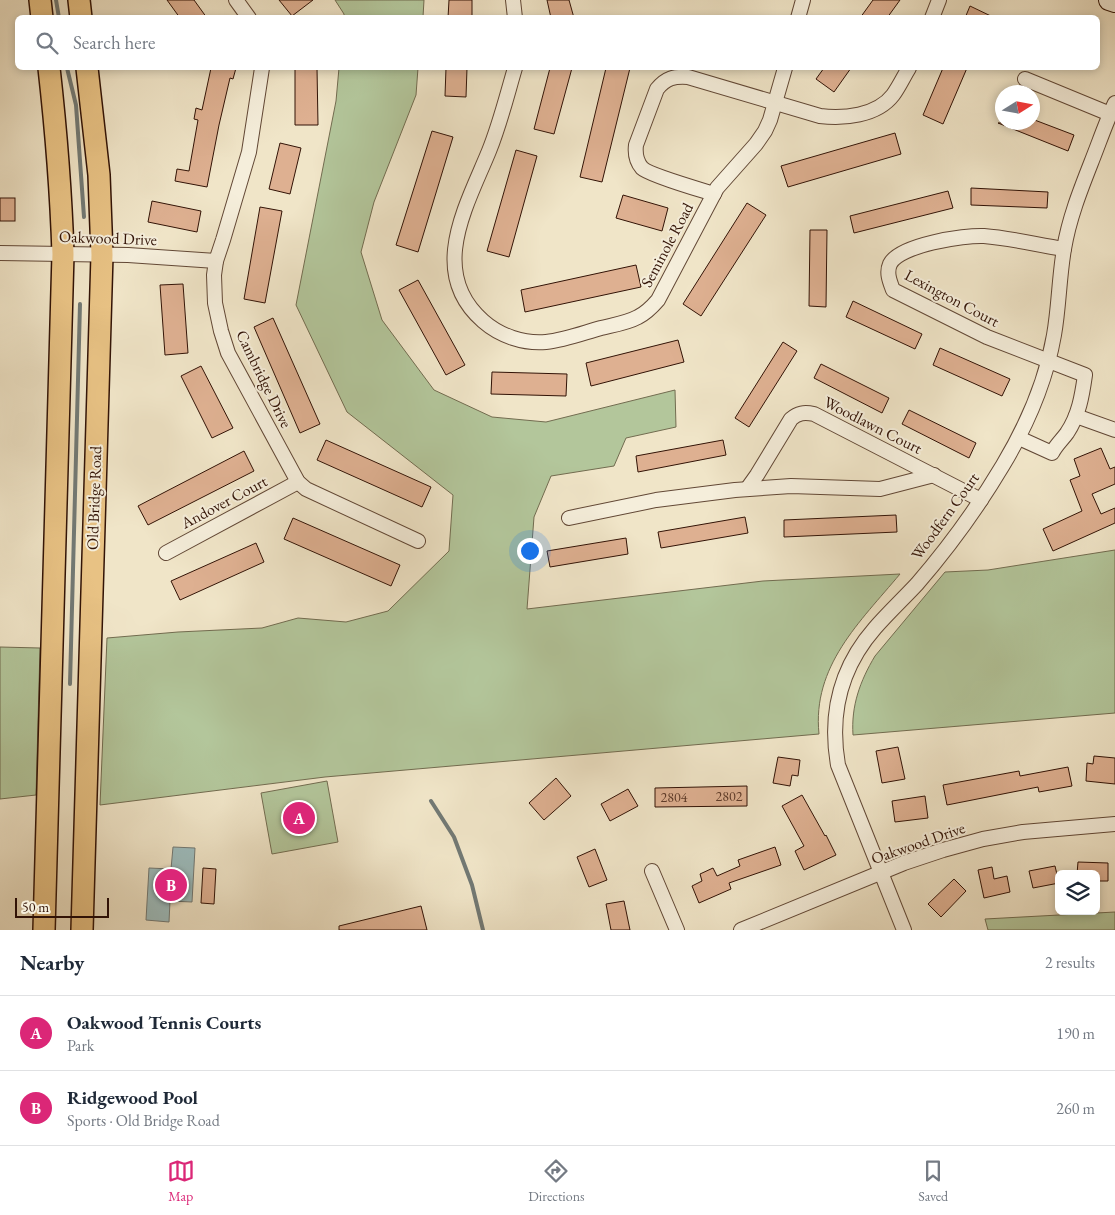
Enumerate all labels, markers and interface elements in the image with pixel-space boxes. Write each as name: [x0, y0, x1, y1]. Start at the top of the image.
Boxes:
search box: [15, 15, 1100, 70]
icon: search: [33, 29, 61, 57]
text: Search here: [73, 30, 155, 55]
north arrow: [995, 85, 1040, 130]
street label: Seminole Road: [636, 198, 699, 291]
street label: Oakwood Drive: [59, 226, 157, 250]
street label: Lexington Court: [901, 264, 1003, 332]
street label: Cambridge Drive: [231, 327, 297, 431]
street label: Woodlawn Court: [820, 391, 926, 459]
street label: Old Bridge Road: [82, 445, 106, 550]
street label: Woodfern Court: [906, 468, 984, 564]
street label: Andover Court: [176, 470, 271, 534]
your location: [517, 538, 543, 564]
house number: 2802: [716, 787, 743, 805]
house number: 2804: [661, 788, 688, 806]
pin: A: [283, 799, 315, 837]
street label: Oakwood Drive: [868, 817, 968, 869]
pin: B: [155, 866, 187, 904]
map controls: [1055, 870, 1100, 915]
button: layers: [1055, 870, 1100, 915]
scale bar: [15, 895, 109, 918]
text: 50 m: [22, 898, 49, 916]
text: Nearby: [20, 949, 84, 976]
text: 2 results: [1045, 952, 1095, 973]
text: Oakwood Tennis Courts: [67, 1010, 261, 1035]
text: A: [30, 1023, 42, 1044]
text: 190 m: [1056, 1023, 1095, 1044]
text: Park: [67, 1035, 94, 1056]
text: Ridgewood Pool: [67, 1085, 198, 1110]
text: B: [31, 1098, 41, 1119]
text: 260 m: [1056, 1098, 1095, 1119]
text: Sports · Old Bridge Road: [67, 1110, 220, 1131]
tab: Map: [167, 1157, 195, 1205]
tab: Directions: [528, 1157, 585, 1205]
tab: Saved: [918, 1157, 948, 1205]

